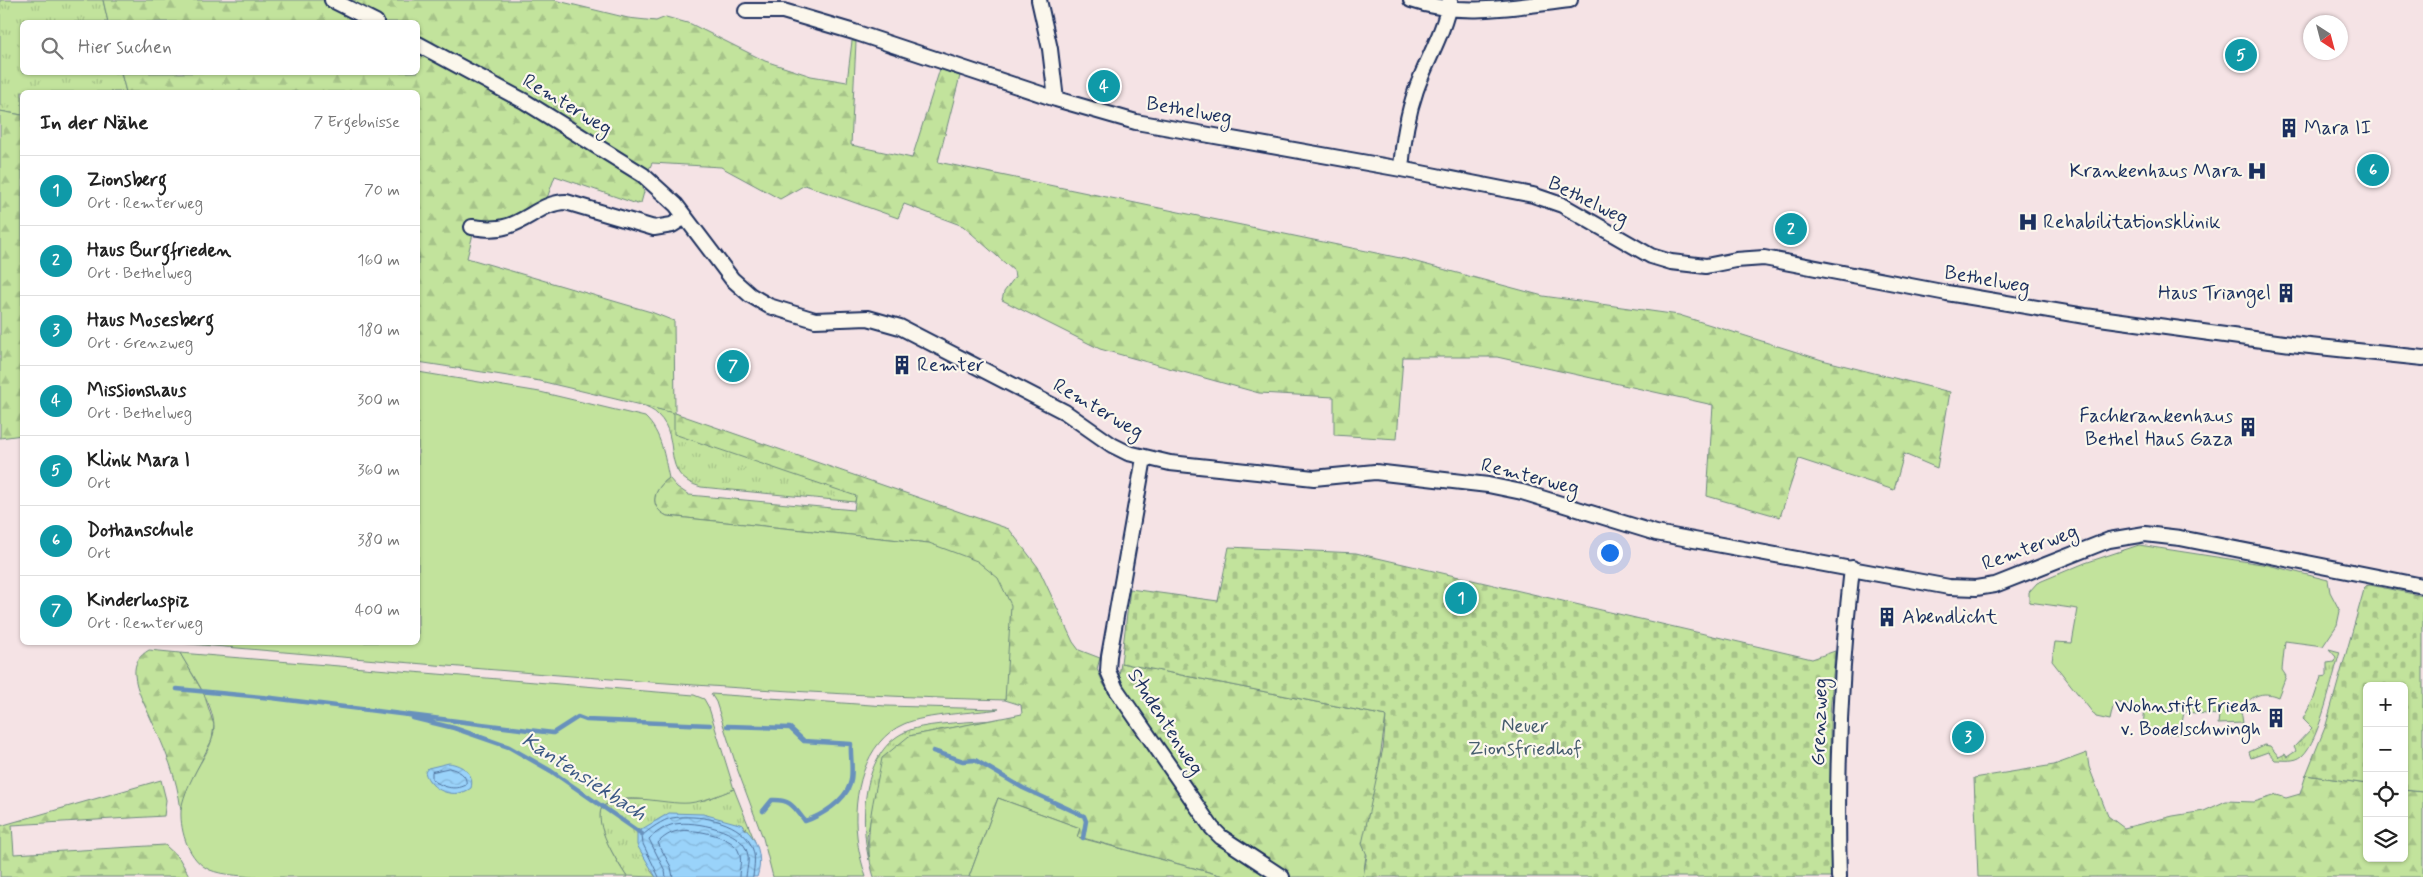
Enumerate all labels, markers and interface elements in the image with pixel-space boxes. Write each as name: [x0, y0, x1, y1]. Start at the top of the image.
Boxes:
north arrow: [2303, 15, 2348, 60]
search box: [20, 20, 420, 75]
icon: search: [38, 34, 66, 62]
text: Hier suchen: [78, 35, 172, 60]
pin: 5: [2225, 36, 2257, 74]
pin: 4: [1088, 67, 1120, 105]
street label: Remterweg: [517, 68, 617, 143]
street label: Bethelweg: [1144, 90, 1234, 133]
text: In der Nähe: [40, 109, 148, 137]
text: 7 Ergebnisse: [313, 112, 400, 133]
place label: Mara II: [2304, 115, 2371, 142]
building icon: Mara II: [2278, 117, 2300, 139]
pin: 6: [2357, 151, 2389, 189]
place label: Krankenhaus Mara: [2070, 158, 2243, 185]
hospital icon: Krankenhaus Mara: [2246, 160, 2268, 182]
text: Zionsberg: [87, 168, 167, 193]
street label: Bethelweg: [1543, 170, 1633, 233]
text: 1: [52, 180, 60, 201]
text: 70 m: [364, 180, 400, 201]
text: Ort · Remterweg: [87, 193, 203, 214]
place label: Rehabilitationsklinik: [2043, 209, 2221, 236]
pin: 2: [1775, 210, 1807, 248]
hospital icon: Rehabilitationsklinik: [2017, 211, 2039, 233]
text: Haus Burgfrieden: [87, 238, 231, 263]
text: 2: [52, 250, 60, 271]
text: 160 m: [357, 250, 400, 271]
street label: Bethelweg: [1942, 259, 2032, 302]
text: Ort · Bethelweg: [87, 263, 192, 284]
place label: Haus Triangel: [2158, 280, 2271, 308]
building icon: Haus Triangel: [2275, 282, 2297, 304]
text: Haus Mosesberg: [87, 308, 214, 333]
text: 3: [52, 320, 60, 341]
text: 180 m: [357, 320, 400, 341]
text: Ort · Grenzweg: [87, 333, 193, 354]
pin: 7: [717, 347, 749, 385]
place label: Remter: [917, 352, 984, 379]
building icon: Remter: [891, 354, 913, 376]
street label: Remterweg: [1047, 372, 1148, 447]
text: Missionshaus: [87, 378, 186, 403]
text: 4: [51, 390, 61, 411]
text: 300 m: [357, 390, 400, 411]
text: Ort · Bethelweg: [87, 403, 192, 424]
place label: Fachkrankenhaus Bethel Haus Gaza: [2079, 403, 2233, 453]
building icon: Fachkrankenhaus Bethel Haus Gaza: [2237, 416, 2259, 438]
text: Klink Mara I: [87, 448, 190, 473]
street label: Remterweg: [1478, 452, 1582, 503]
text: 5: [51, 460, 61, 481]
text: 360 m: [357, 460, 400, 481]
text: Ort: [87, 473, 111, 494]
text: Dothanschule: [87, 518, 194, 543]
street label: Remterweg: [1978, 518, 2082, 579]
text: 6: [52, 530, 60, 551]
text: 380 m: [357, 530, 400, 551]
your location: [1597, 540, 1623, 566]
text: Ort: [87, 543, 111, 564]
pin: 1: [1445, 579, 1477, 617]
text: Kinderhospiz: [87, 588, 189, 613]
text: 7: [51, 600, 61, 621]
text: 400 m: [355, 600, 400, 621]
place label: Abendlicht: [1902, 604, 1998, 631]
building icon: Abendlicht: [1876, 606, 1898, 628]
text: Ort · Remterweg: [87, 613, 203, 634]
street label: Studentenweg: [1120, 664, 1209, 781]
street label: Grenzweg: [1805, 678, 1836, 766]
map controls: [2363, 682, 2408, 862]
button: +: [2363, 682, 2408, 727]
place label: Wohnstift Frieda v. Bodelschwingh: [2115, 693, 2262, 744]
building icon: Wohnstift Frieda v. Bodelschwingh: [2265, 707, 2287, 729]
park label: Neuer Zionsfriedhof: [1468, 713, 1582, 763]
pin: 3: [1952, 718, 1984, 756]
water label: Kantensiekbach: [516, 726, 652, 828]
button: −: [2363, 727, 2408, 772]
button: locate: [2363, 772, 2408, 817]
button: layers: [2363, 817, 2408, 862]

